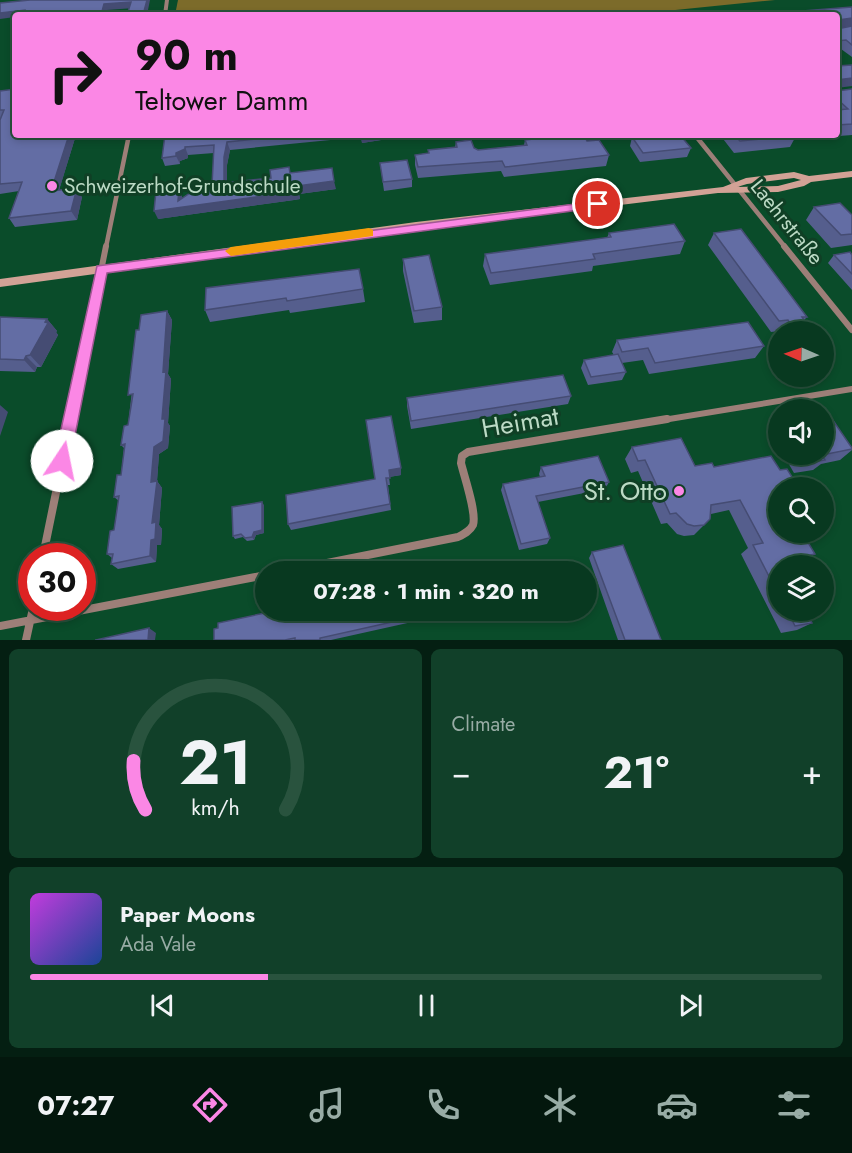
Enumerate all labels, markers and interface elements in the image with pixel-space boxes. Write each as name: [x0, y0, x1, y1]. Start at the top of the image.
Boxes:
text: 90 m: [135, 25, 238, 86]
icon: right: [36, 36, 114, 114]
text: Teltower Damm: [135, 81, 308, 120]
place label: Schweizerhof-Grundschule: [64, 171, 301, 201]
street label: Laehrstraße: [743, 173, 831, 271]
pin: [572, 178, 623, 229]
marker: Schweizerhof-Grundschule: [45, 179, 59, 193]
icon: arrive: [581, 187, 614, 220]
north arrow: [768, 321, 834, 387]
map controls: [768, 321, 834, 621]
street label: Heimat: [478, 396, 562, 447]
button: sound: [768, 399, 834, 465]
position arrow: [30, 429, 94, 493]
place label: St. Otto: [584, 472, 667, 510]
button: search: [768, 477, 834, 543]
marker: St. Otto: [672, 484, 686, 498]
speed limit sign: 30: [18, 543, 96, 621]
button: layers: [768, 555, 834, 621]
text: 07:28 · 1 min · 320 m: [313, 575, 539, 607]
text: Climate: [452, 710, 515, 739]
text: 21: [179, 717, 252, 807]
text: 21°: [603, 740, 669, 805]
text: −: [452, 749, 471, 796]
text: +: [802, 749, 822, 796]
text: km/h: [191, 793, 239, 824]
text: Paper Moons: [120, 898, 255, 930]
text: Ada Vale: [120, 930, 196, 959]
icon: previous: [146, 989, 179, 1022]
icon: pause: [410, 989, 443, 1022]
icon: next: [674, 989, 707, 1022]
icon: directions: [189, 1084, 231, 1126]
icon: music: [306, 1084, 348, 1126]
icon: phone: [422, 1084, 464, 1126]
icon: climate: [539, 1084, 581, 1126]
icon: car: [656, 1084, 698, 1126]
icon: filters: [773, 1084, 815, 1126]
text: 07:27: [37, 1086, 114, 1125]

